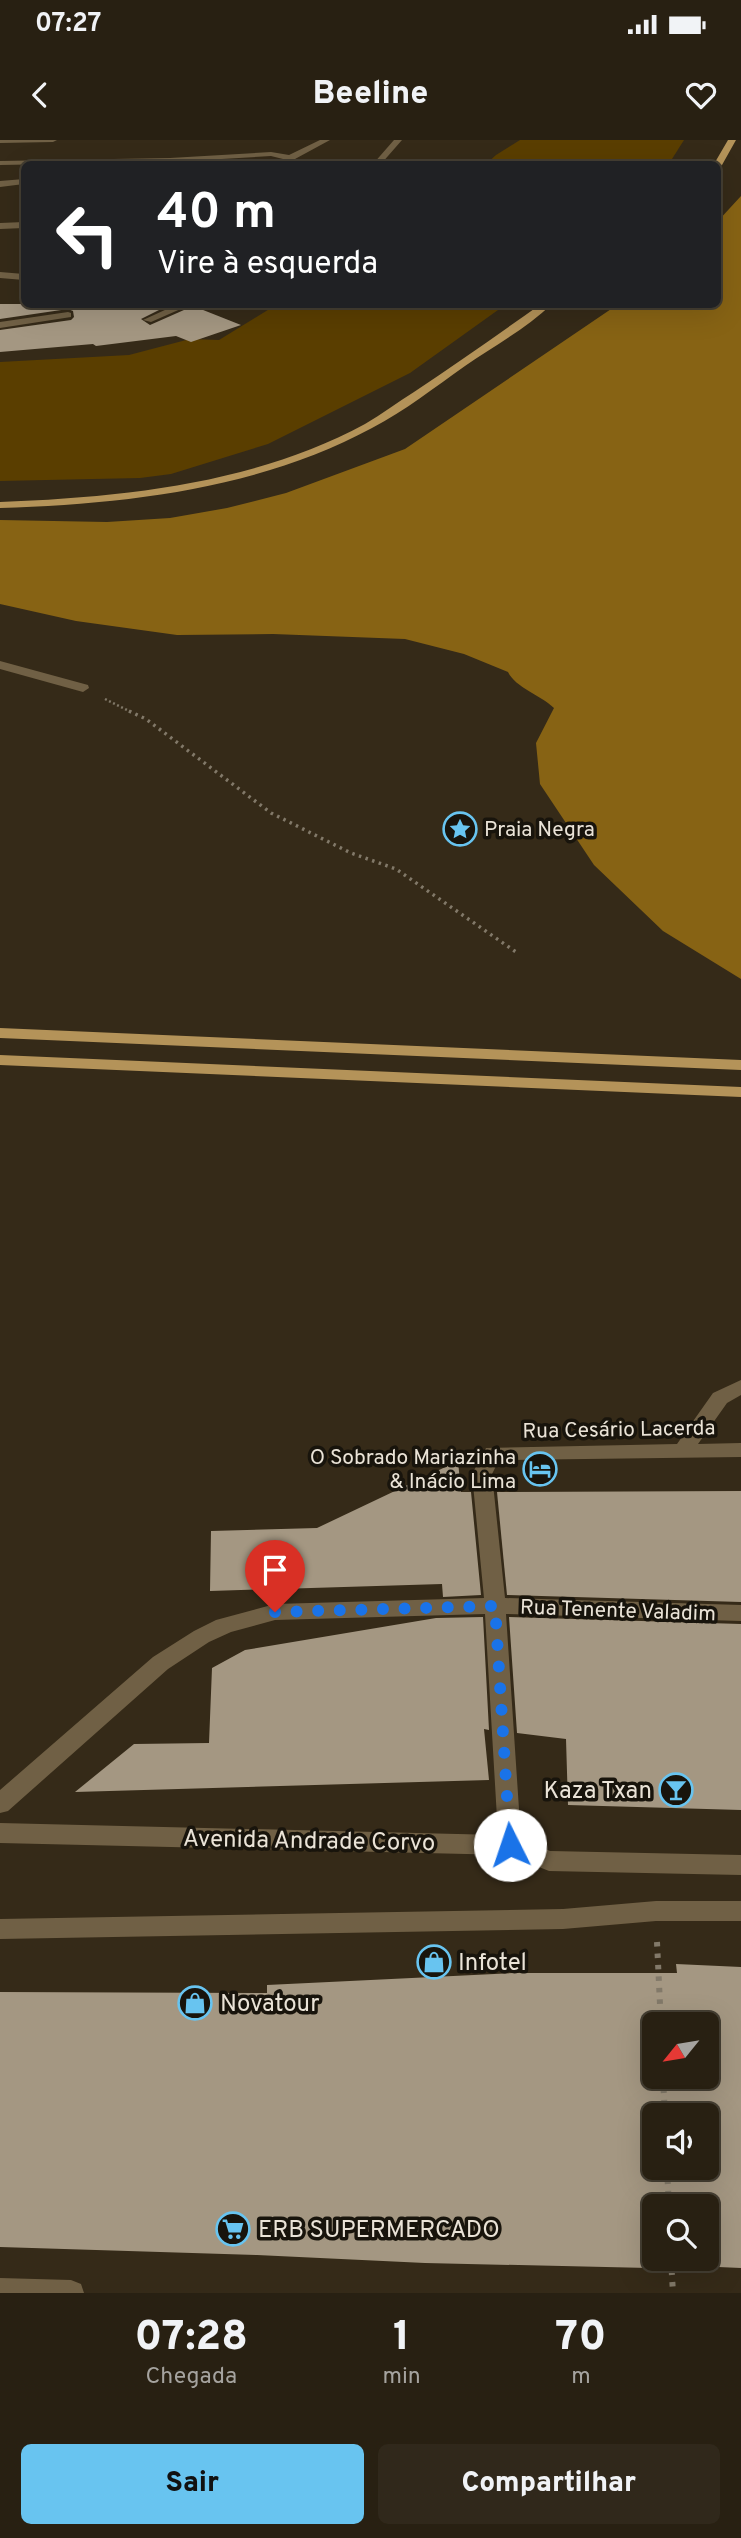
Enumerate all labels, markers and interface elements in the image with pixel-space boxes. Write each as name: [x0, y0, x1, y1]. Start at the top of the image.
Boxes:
text: 07:27: [35, 8, 102, 41]
text: Beeline: [313, 75, 428, 115]
icon: back: [21, 76, 59, 114]
icon: heart: [682, 76, 720, 114]
text: 40 m: [157, 184, 276, 246]
icon: left: [42, 189, 133, 280]
text: Vire à esquerda: [157, 245, 378, 285]
place icon: Praia Negra: [441, 810, 479, 848]
place label: Praia Negra: [484, 817, 595, 844]
street label: Rua Cesário Lacerda: [522, 1415, 716, 1446]
place label: O Sobrado Mariazinha & Inácio Lima: [310, 1445, 516, 1496]
hotel icon: O Sobrado Mariazinha & Inácio Lima: [521, 1450, 559, 1488]
pin: [245, 1540, 305, 1612]
icon: arrive: [256, 1551, 294, 1589]
street label: Rua Tenente Valadim: [520, 1595, 716, 1628]
bar icon: Kaza Txan: [657, 1771, 695, 1809]
place label: Kaza Txan: [543, 1777, 652, 1807]
position arrow: [473, 1808, 547, 1882]
street label: Avenida Andrade Corvo: [183, 1825, 435, 1859]
shop icon: Infotel: [415, 1943, 453, 1981]
place label: Infotel: [458, 1949, 527, 1979]
shop icon: Novatour: [176, 1984, 214, 2022]
place label: Novatour: [220, 1990, 320, 2020]
north arrow: [642, 2012, 719, 2090]
map controls: [642, 2012, 719, 2271]
button: sound: [642, 2103, 719, 2180]
button: search: [642, 2194, 719, 2271]
supermarket icon: ERB SUPERMERCADO: [214, 2210, 252, 2248]
place label: ERB SUPERMERCADO: [258, 2216, 500, 2246]
text: 07:28: [135, 2312, 248, 2365]
text: 1: [393, 2312, 410, 2365]
text: 70: [555, 2312, 606, 2365]
text: Chegada: [145, 2363, 237, 2392]
text: min: [382, 2363, 421, 2392]
text: m: [571, 2363, 591, 2392]
button: Sair: [21, 2444, 364, 2524]
button: Compartilhar: [378, 2444, 720, 2524]

